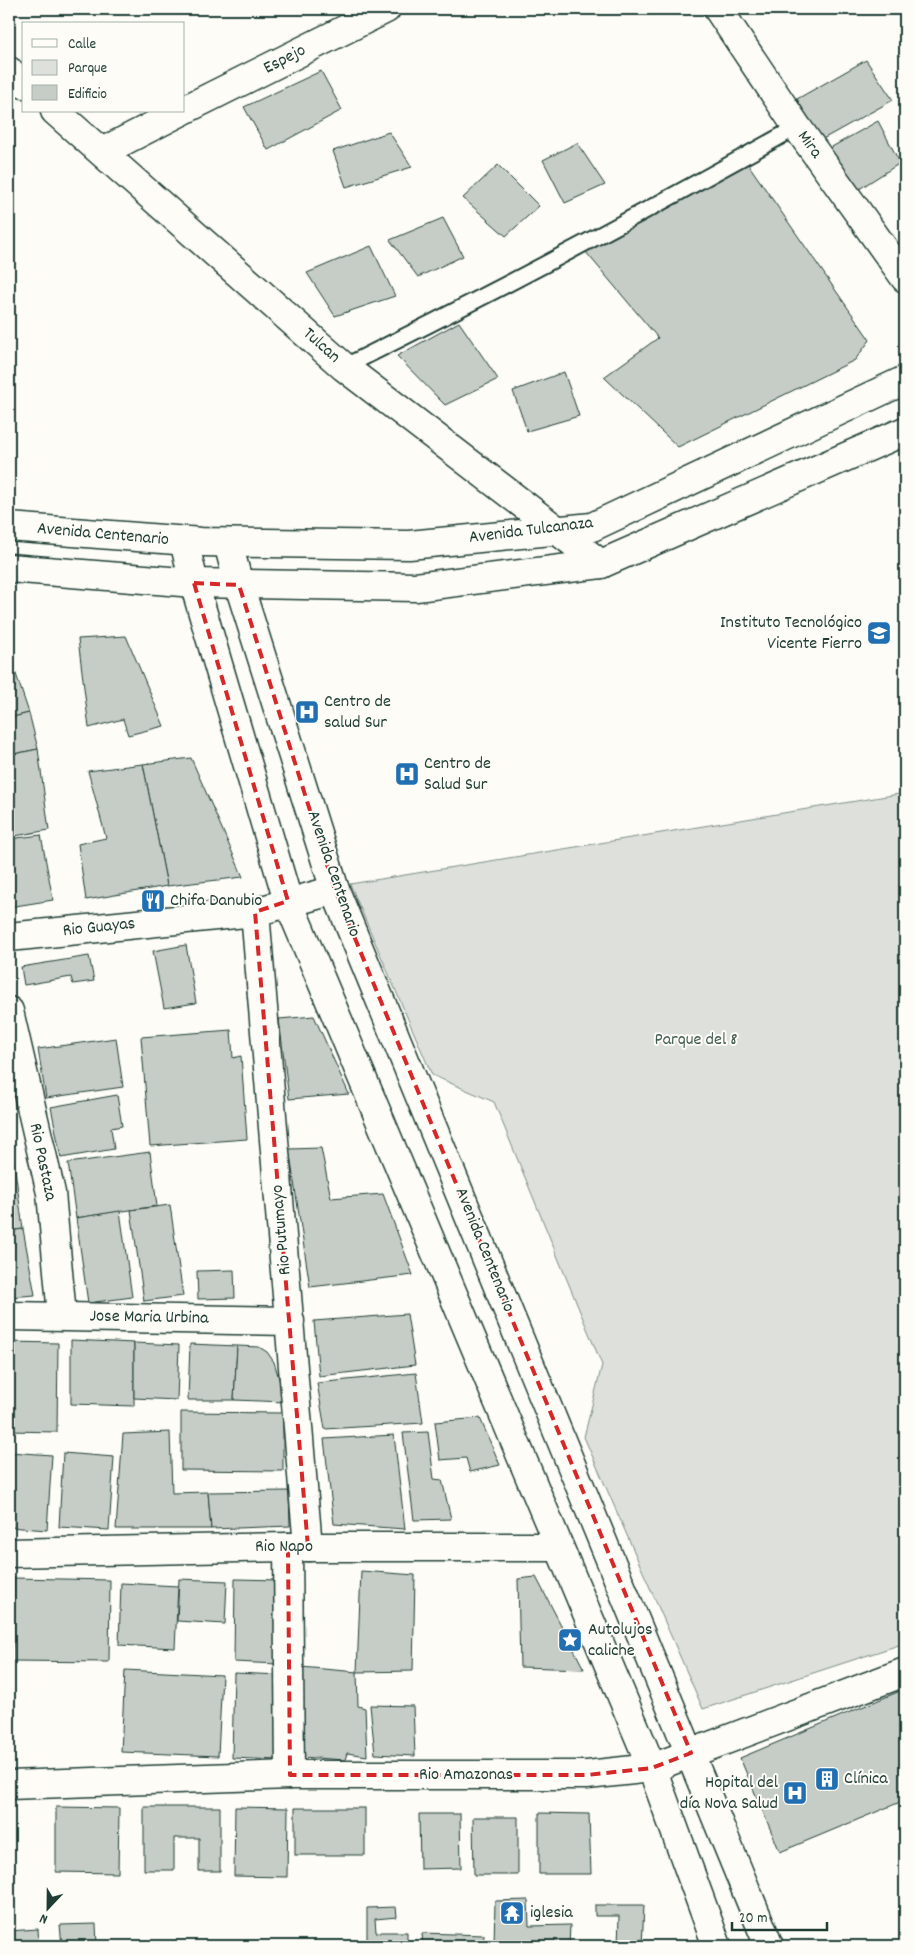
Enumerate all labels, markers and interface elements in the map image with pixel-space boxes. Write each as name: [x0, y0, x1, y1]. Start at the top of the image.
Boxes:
legend: [22, 22, 185, 112]
text: Calle: [68, 34, 97, 56]
street label: Espejo: [259, 39, 311, 81]
text: Parque: [68, 58, 108, 80]
text: Edificio: [68, 84, 107, 106]
street label: Mira: [790, 126, 828, 165]
street label: Tulcan: [297, 322, 345, 370]
street label: Avenida Tulcanaza: [468, 511, 595, 551]
street label: Avenida Centenario: [36, 517, 170, 553]
place label: Instituto Tecnológico Vicente Fierro: [720, 611, 862, 657]
school or university icon: Instituto Tecnológico Vicente Fierro: [866, 620, 892, 646]
place label: Centro de salud Sur: [324, 690, 391, 736]
hospital icon: Centro de salud Sur: [294, 699, 320, 725]
place label: Centro de Salud Sur: [424, 752, 491, 798]
hospital icon: Centro de Salud Sur: [394, 761, 420, 787]
street label: Avenida Centenario: [300, 807, 366, 941]
restaurant icon: Chifa Danubio: [140, 888, 166, 914]
place label: Chifa Danubio: [170, 889, 262, 914]
street label: Rio Guayas: [61, 912, 137, 944]
park label: Parque del 8: [654, 1028, 738, 1053]
street label: Rio Pastaza: [22, 1121, 63, 1204]
street label: Rio Putumayo: [266, 1184, 298, 1276]
street label: Avenida Centenario: [448, 1184, 520, 1316]
street label: Jose Maria Urbina: [89, 1304, 209, 1332]
street label: Rio Napo: [255, 1535, 313, 1560]
place label: Autolujos caliche: [588, 1618, 653, 1664]
place icon: Autolujos caliche: [557, 1627, 583, 1653]
street label: Rio Amazonas: [419, 1763, 513, 1788]
building icon: Clínica: [814, 1766, 840, 1792]
place label: Clínica: [844, 1767, 888, 1792]
place label: Hopital del día Nova Salud: [680, 1771, 779, 1817]
hospital icon: Hopital del día Nova Salud: [782, 1780, 808, 1806]
north arrow: [22, 1882, 72, 1932]
temple icon: iglesia: [499, 1900, 525, 1926]
scale bar: [732, 1900, 826, 1932]
place label: iglesia: [530, 1901, 573, 1926]
text: N: [37, 1908, 51, 1929]
text: 20 m: [739, 1908, 767, 1930]

